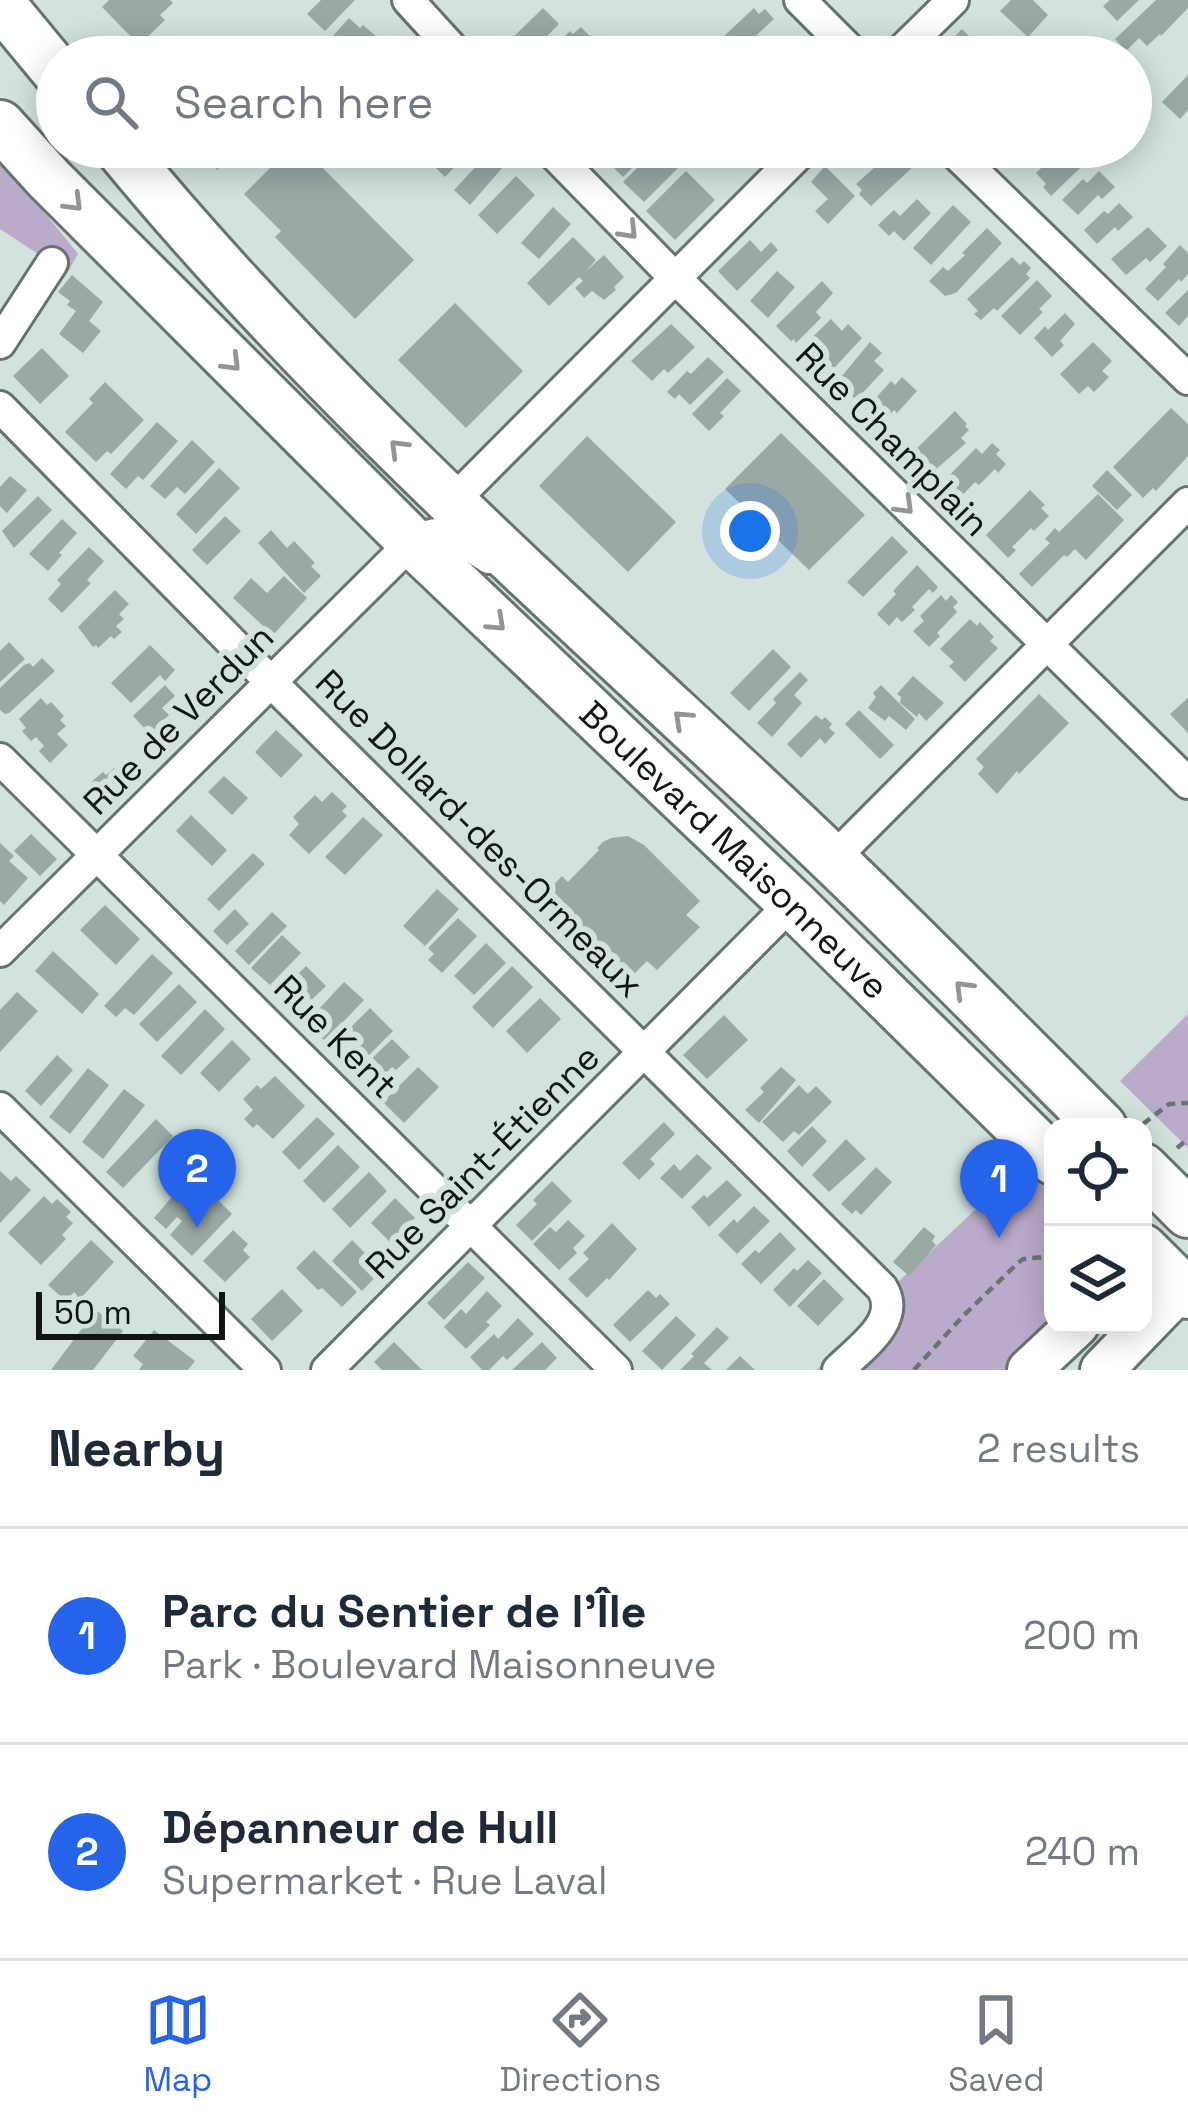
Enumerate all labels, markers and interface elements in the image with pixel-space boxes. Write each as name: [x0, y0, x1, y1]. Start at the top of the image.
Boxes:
search box: [36, 36, 1152, 168]
icon: search: [78, 69, 144, 135]
text: Search here: [174, 74, 433, 131]
one-way arrow: [60, 189, 82, 211]
one-way arrow: [614, 217, 636, 239]
street label: Rue Champlain: [786, 333, 999, 546]
one-way arrow: [218, 349, 240, 371]
one-way arrow: [390, 440, 412, 462]
one-way arrow: [891, 491, 913, 513]
your location: [720, 501, 780, 561]
one-way arrow: [483, 608, 505, 630]
street label: Rue de Verdun: [74, 615, 284, 825]
street label: Rue Dollard-des-Ormeaux: [305, 660, 653, 1008]
street label: Boulevard Maisonneuve: [569, 691, 898, 1010]
one-way arrow: [674, 711, 695, 733]
street label: Rue Kent: [264, 965, 407, 1108]
one-way arrow: [955, 981, 977, 1003]
street label: Rue Saint-Étienne: [356, 1035, 610, 1289]
map controls: [1044, 1118, 1152, 1334]
button: locate: [1044, 1118, 1152, 1226]
pin: 2: [158, 1129, 236, 1228]
pin: 1: [960, 1139, 1038, 1238]
button: layers: [1044, 1226, 1152, 1334]
scale bar: [36, 1286, 225, 1339]
text: 50 m: [54, 1292, 132, 1334]
text: Nearby: [48, 1416, 225, 1481]
text: 2 results: [977, 1424, 1140, 1473]
text: Parc du Sentier de l'Île: [162, 1583, 647, 1640]
text: 1: [78, 1611, 96, 1660]
text: 200 m: [1023, 1611, 1140, 1660]
text: Park · Boulevard Maisonneuve: [162, 1640, 716, 1689]
text: Dépanneur de Hull: [162, 1799, 558, 1856]
text: 2: [75, 1827, 99, 1876]
text: 240 m: [1025, 1827, 1140, 1876]
text: Supermarket · Rue Laval: [162, 1856, 608, 1905]
tab: Map: [144, 1987, 212, 2101]
tab: Directions: [499, 1987, 661, 2101]
tab: Saved: [948, 1987, 1044, 2101]

